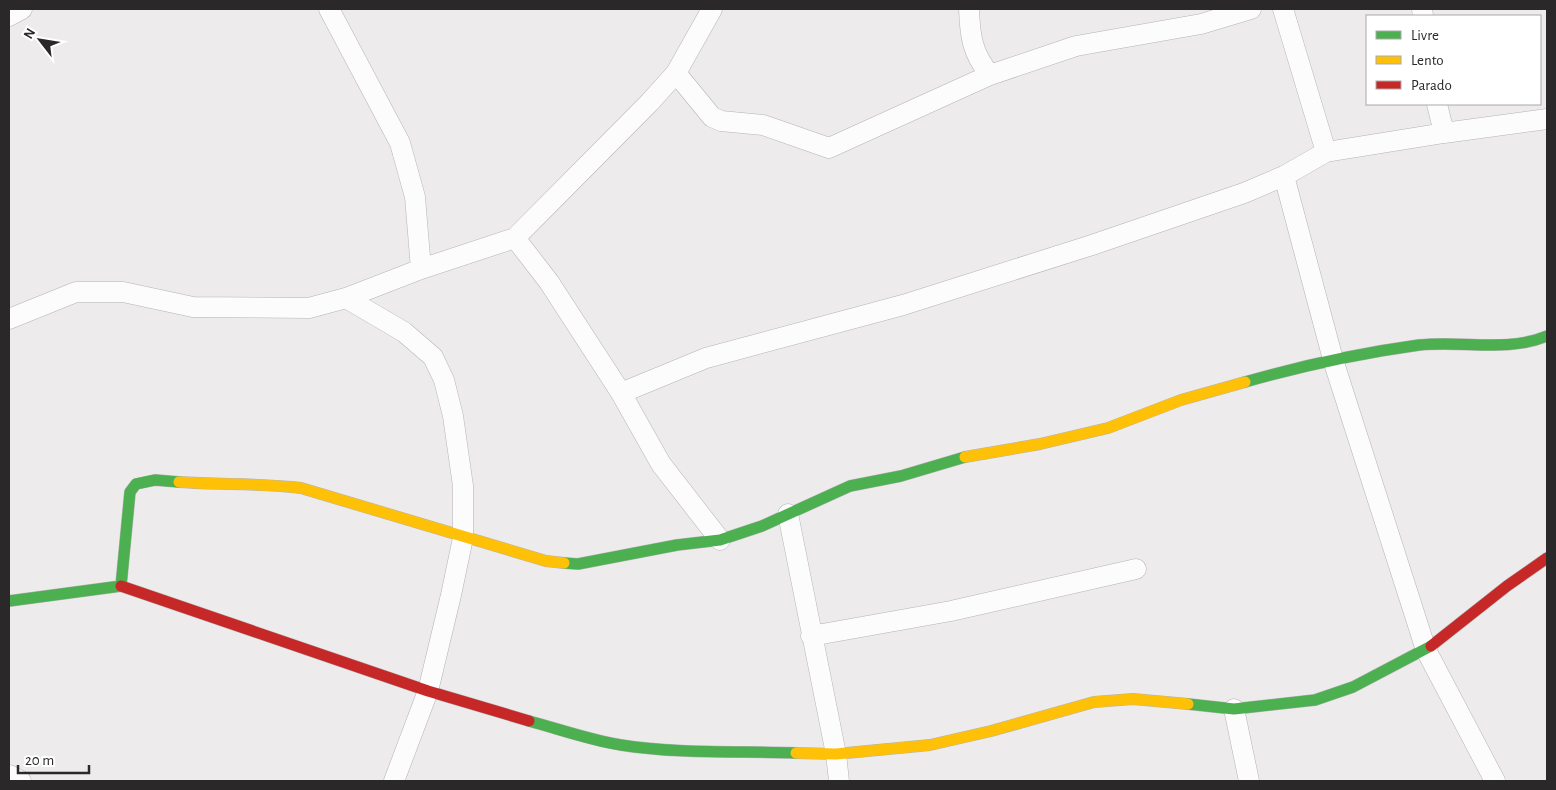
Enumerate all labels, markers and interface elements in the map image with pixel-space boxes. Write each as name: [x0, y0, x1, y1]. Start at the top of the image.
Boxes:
north arrow: [15, 15, 65, 65]
legend: [1366, 15, 1541, 105]
text: N: [21, 26, 38, 42]
text: Livre: [1411, 28, 1439, 43]
text: Lento: [1411, 53, 1444, 68]
text: Parado: [1411, 78, 1452, 93]
scale bar: [18, 742, 89, 774]
text: 20 m: [25, 753, 54, 768]

